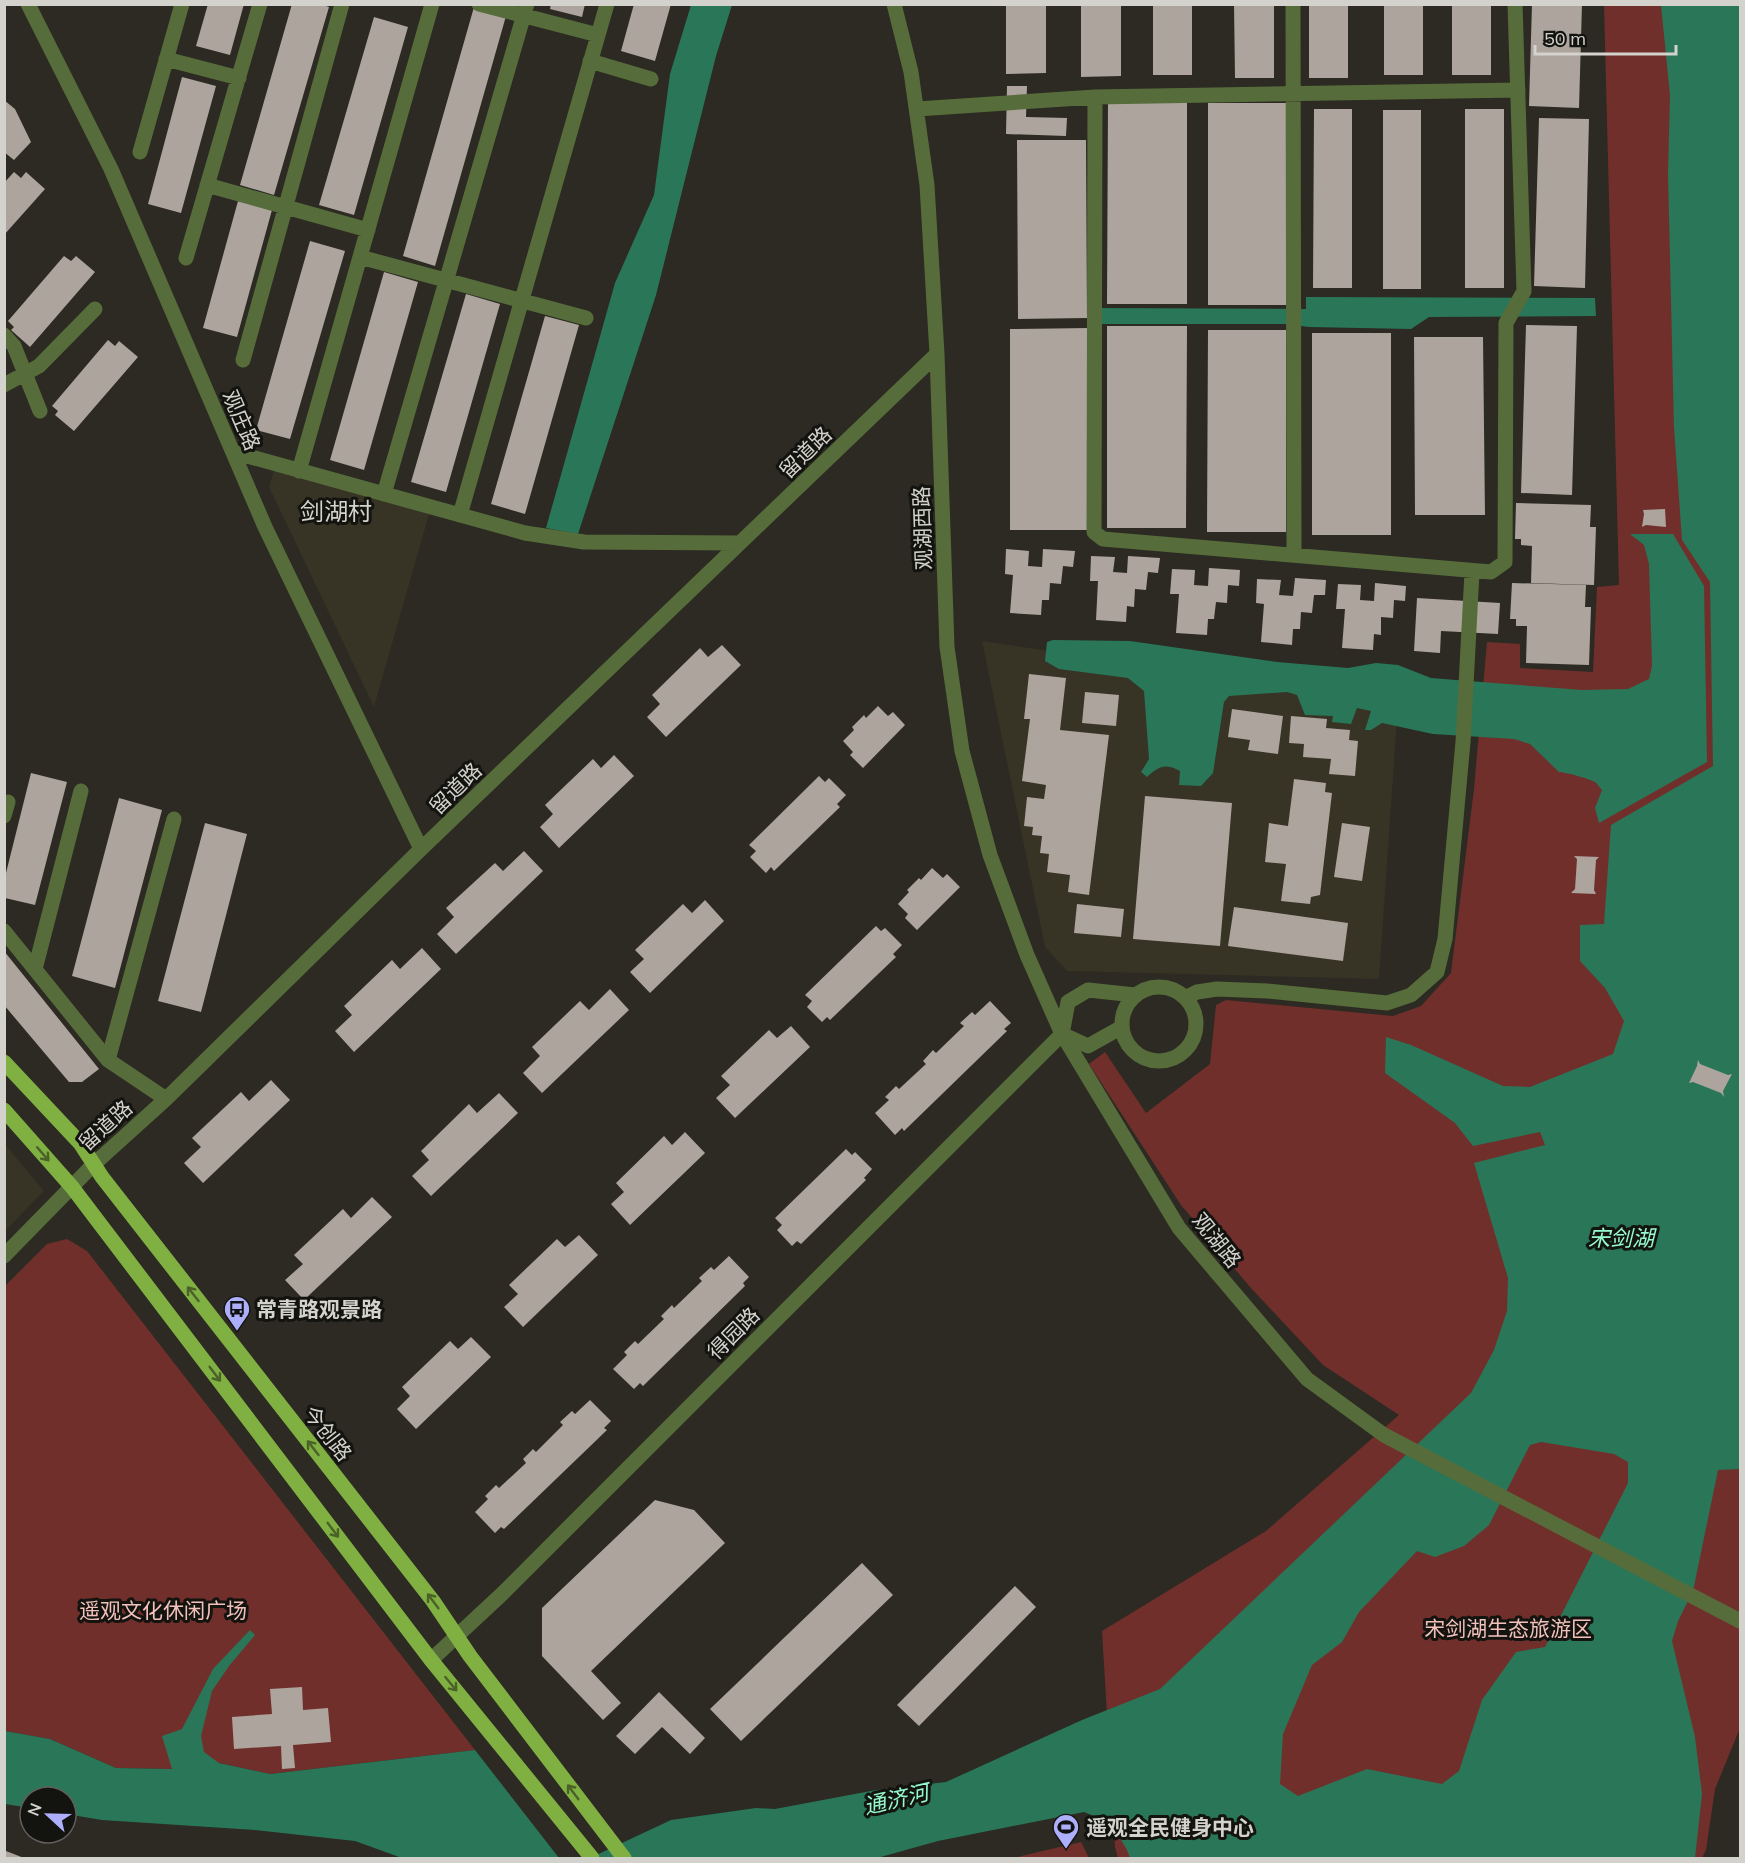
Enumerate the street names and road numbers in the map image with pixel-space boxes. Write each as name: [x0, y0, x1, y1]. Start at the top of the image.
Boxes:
street label: 观庄路: [218, 386, 266, 454]
street label: 留道路: [773, 421, 837, 483]
street label: 观湖西路: [908, 486, 936, 570]
street label: 留道路: [423, 757, 487, 819]
street label: 留道路: [73, 1094, 137, 1156]
street label: 观湖路: [1187, 1207, 1247, 1273]
street label: 得园路: [702, 1302, 764, 1364]
street label: 今创路: [298, 1400, 358, 1466]

